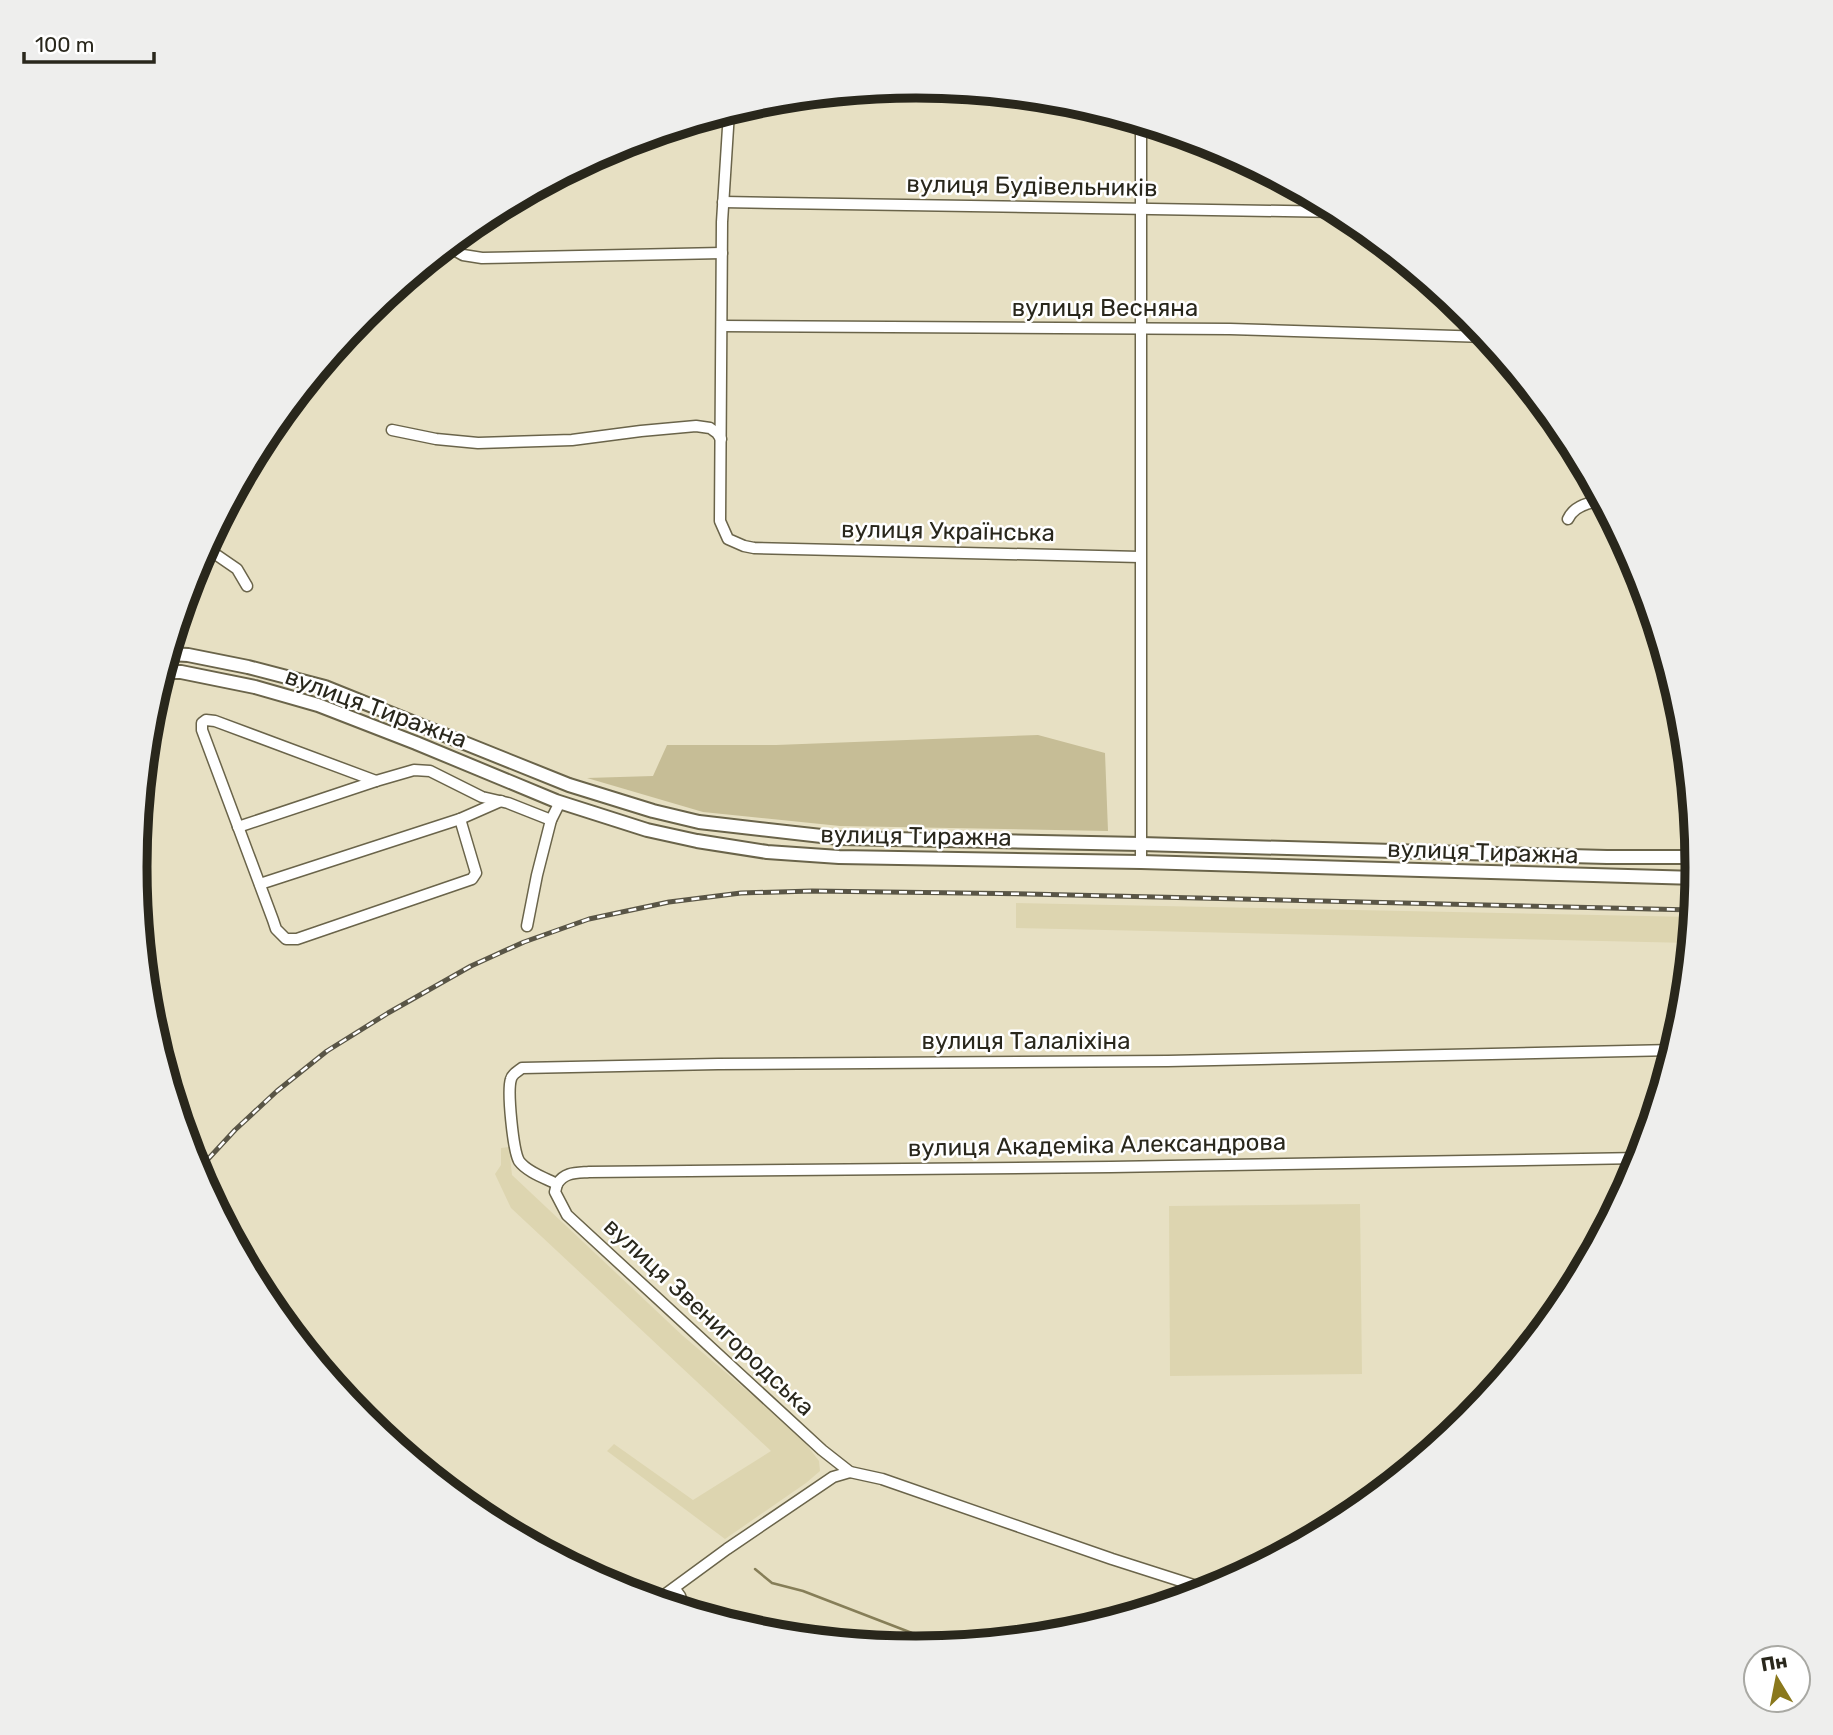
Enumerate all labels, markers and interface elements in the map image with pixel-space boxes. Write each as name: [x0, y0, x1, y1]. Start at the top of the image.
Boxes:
scale bar: [24, 21, 154, 65]
text: 100 m: [35, 32, 94, 57]
street label: вулиця Будівельників: [906, 170, 1158, 202]
street label: вулиця Весняна: [1012, 294, 1198, 322]
street label: вулиця Українська: [841, 515, 1055, 547]
street label: вулиця Тиражна: [281, 662, 471, 754]
street label: вулиця Тиражна: [820, 820, 1012, 852]
street label: вулиця Тиражна: [1387, 835, 1579, 869]
street label: вулиця Талаліхіна: [922, 1027, 1130, 1055]
street label: вулиця Академіка Александрова: [908, 1128, 1286, 1162]
street label: вулиця Звенигородська: [598, 1212, 820, 1422]
north arrow: [1742, 1644, 1812, 1714]
text: Пн: [1759, 1649, 1789, 1676]

